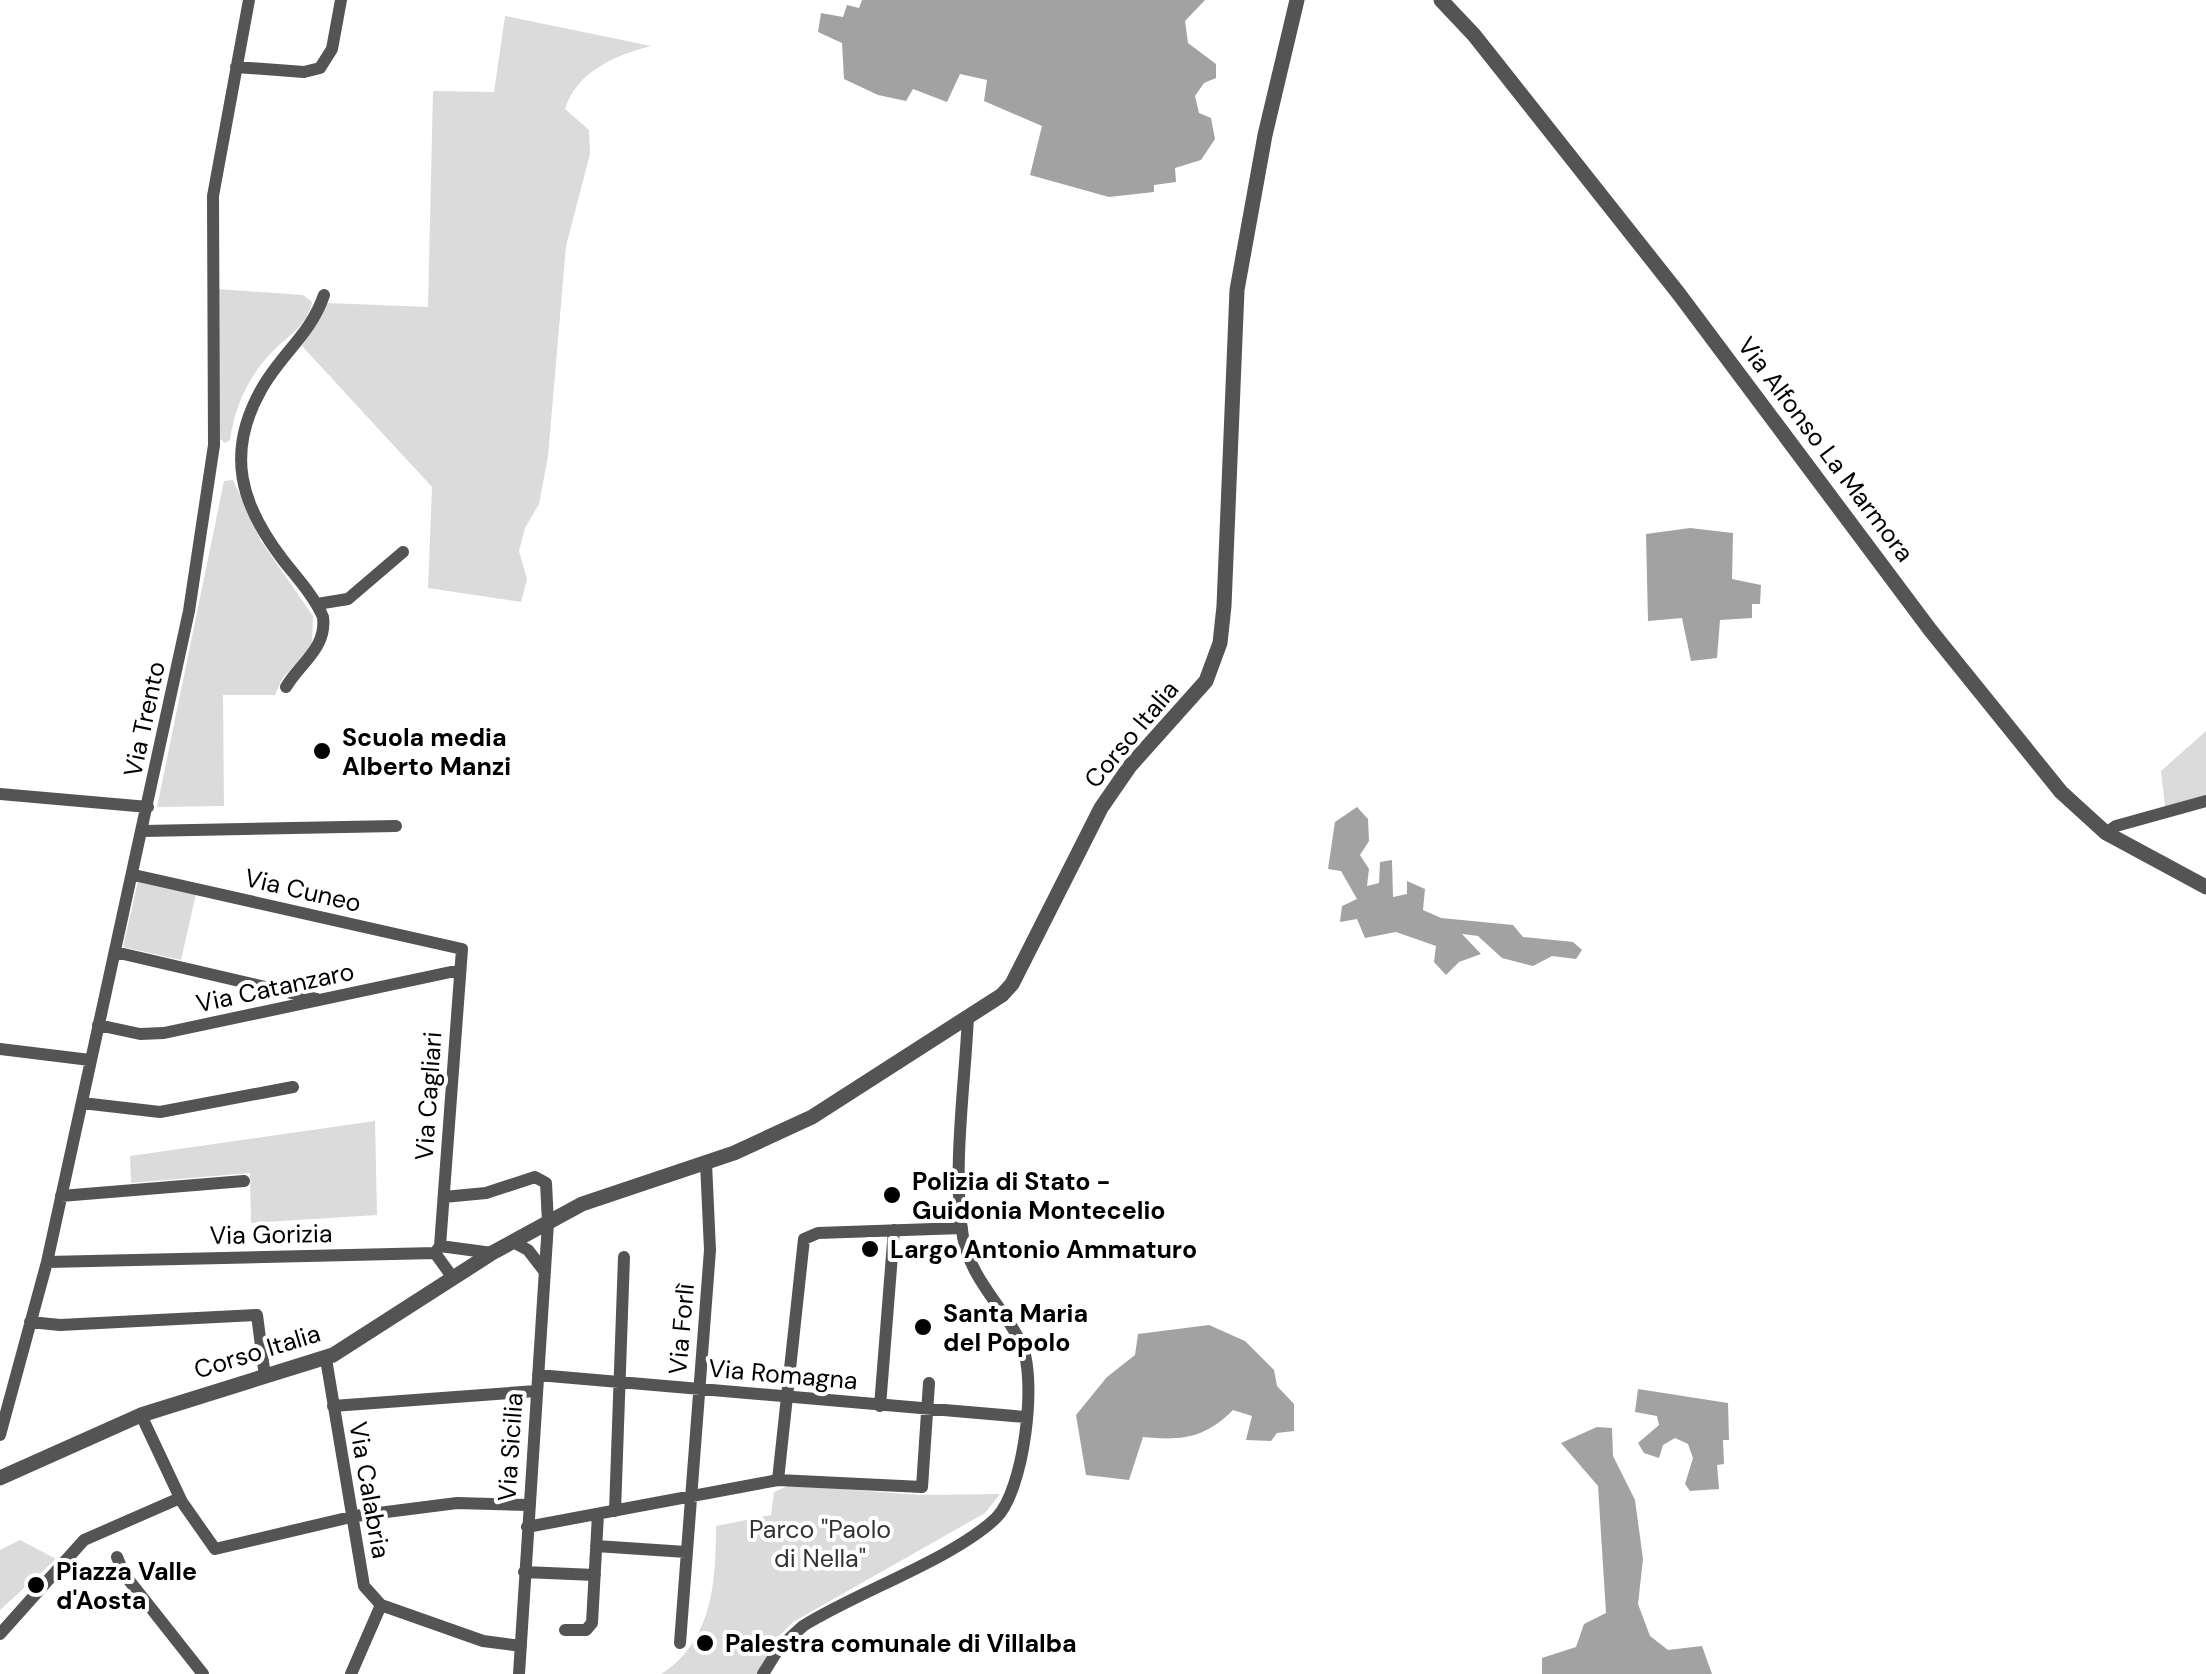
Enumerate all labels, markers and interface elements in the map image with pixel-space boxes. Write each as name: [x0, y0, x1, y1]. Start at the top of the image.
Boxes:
street label: Via Alfonso La Marmora: [1730, 330, 1921, 568]
street label: Via Trento: [116, 658, 173, 780]
street label: Corso Italia: [1077, 674, 1186, 795]
place label: Scuola media Alberto Manzi: [342, 721, 511, 783]
marker: Scuola media Alberto Manzi: [311, 740, 333, 762]
street label: Via Cuneo: [241, 861, 364, 920]
street label: Via Catanzaro: [193, 955, 357, 1020]
street label: Via Cagliari: [408, 1031, 449, 1161]
place label: Polizia di Stato - Guidonia Montecelio: [912, 1165, 1166, 1227]
marker: Polizia di Stato - Guidonia Montecelio: [881, 1184, 903, 1206]
street label: Via Gorizia: [209, 1217, 333, 1252]
place label: Largo Antonio Ammaturo: [890, 1233, 1197, 1266]
marker: Largo Antonio Ammaturo: [859, 1238, 881, 1260]
street label: Via Forlì: [661, 1282, 702, 1376]
place label: Santa Maria del Popolo: [943, 1297, 1088, 1359]
marker: Santa Maria del Popolo: [912, 1316, 934, 1338]
street label: Corso Italia: [190, 1317, 324, 1386]
street label: Via Romagna: [707, 1352, 859, 1397]
street label: Via Sicilia: [490, 1392, 531, 1503]
street label: Via Calabria: [341, 1419, 398, 1561]
park label: Parco "Paolo di Nella": [749, 1513, 891, 1575]
place label: Piazza Valle d'Aosta: [56, 1555, 197, 1617]
marker: Piazza Valle d'Aosta: [25, 1574, 47, 1596]
place label: Palestra comunale di Villalba: [725, 1627, 1077, 1660]
marker: Palestra comunale di Villalba: [694, 1632, 716, 1654]

